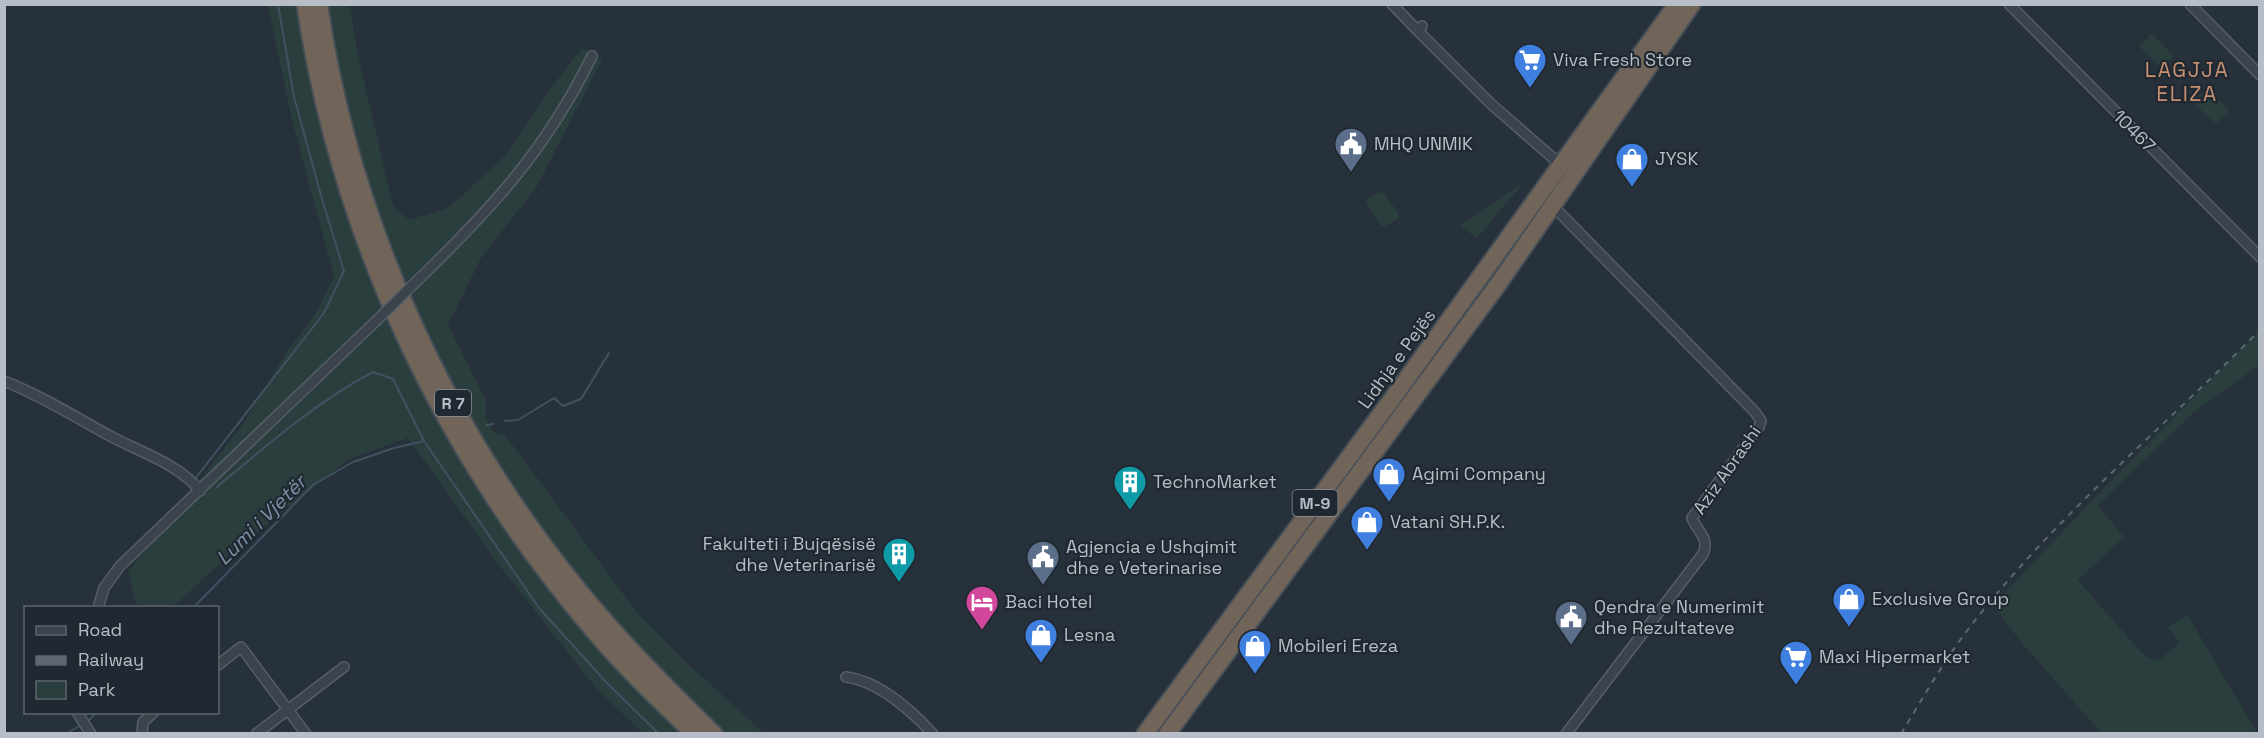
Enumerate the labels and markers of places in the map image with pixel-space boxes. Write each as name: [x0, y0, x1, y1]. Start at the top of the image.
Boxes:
supermarket icon: Viva Fresh Store: [1512, 42, 1548, 89]
place label: Viva Fresh Store: [1553, 48, 1692, 71]
public building icon: MHQ UNMIK: [1333, 126, 1369, 173]
place label: MHQ UNMIK: [1374, 132, 1473, 155]
shop icon: JYSK: [1614, 141, 1650, 188]
place label: JYSK: [1655, 147, 1698, 170]
shop icon: Agimi Company: [1371, 456, 1407, 503]
place label: Agimi Company: [1412, 462, 1546, 485]
building icon: TechnoMarket: [1112, 464, 1148, 511]
place label: TechnoMarket: [1153, 470, 1277, 493]
shop icon: Vatani SH.P.K.: [1349, 504, 1385, 551]
place label: Vatani SH.P.K.: [1390, 510, 1505, 533]
place label: Fakulteti i Bujqësisë dhe Veterinarisë: [703, 532, 876, 576]
place label: Agjencia e Ushqimit dhe e Veterinarise: [1066, 535, 1237, 579]
building icon: Fakulteti i Bujqësisë dhe Veterinarisë: [881, 536, 917, 583]
public building icon: Agjencia e Ushqimit dhe e Veterinarise: [1025, 539, 1061, 586]
shop icon: Exclusive Group: [1831, 581, 1867, 628]
hotel icon: Baci Hotel: [964, 584, 1000, 631]
place label: Exclusive Group: [1872, 587, 2009, 610]
place label: Baci Hotel: [1005, 590, 1092, 613]
place label: Qendra e Numerimit dhe Rezultateve: [1594, 595, 1765, 639]
public building icon: Qendra e Numerimit dhe Rezultateve: [1553, 599, 1589, 646]
shop icon: Lesna: [1023, 617, 1059, 664]
place label: Lesna: [1064, 623, 1115, 646]
shop icon: Mobileri Ereza: [1237, 628, 1273, 675]
place label: Mobileri Ereza: [1278, 634, 1398, 657]
supermarket icon: Maxi Hipermarket: [1778, 639, 1814, 686]
place label: Maxi Hipermarket: [1819, 645, 1970, 668]

